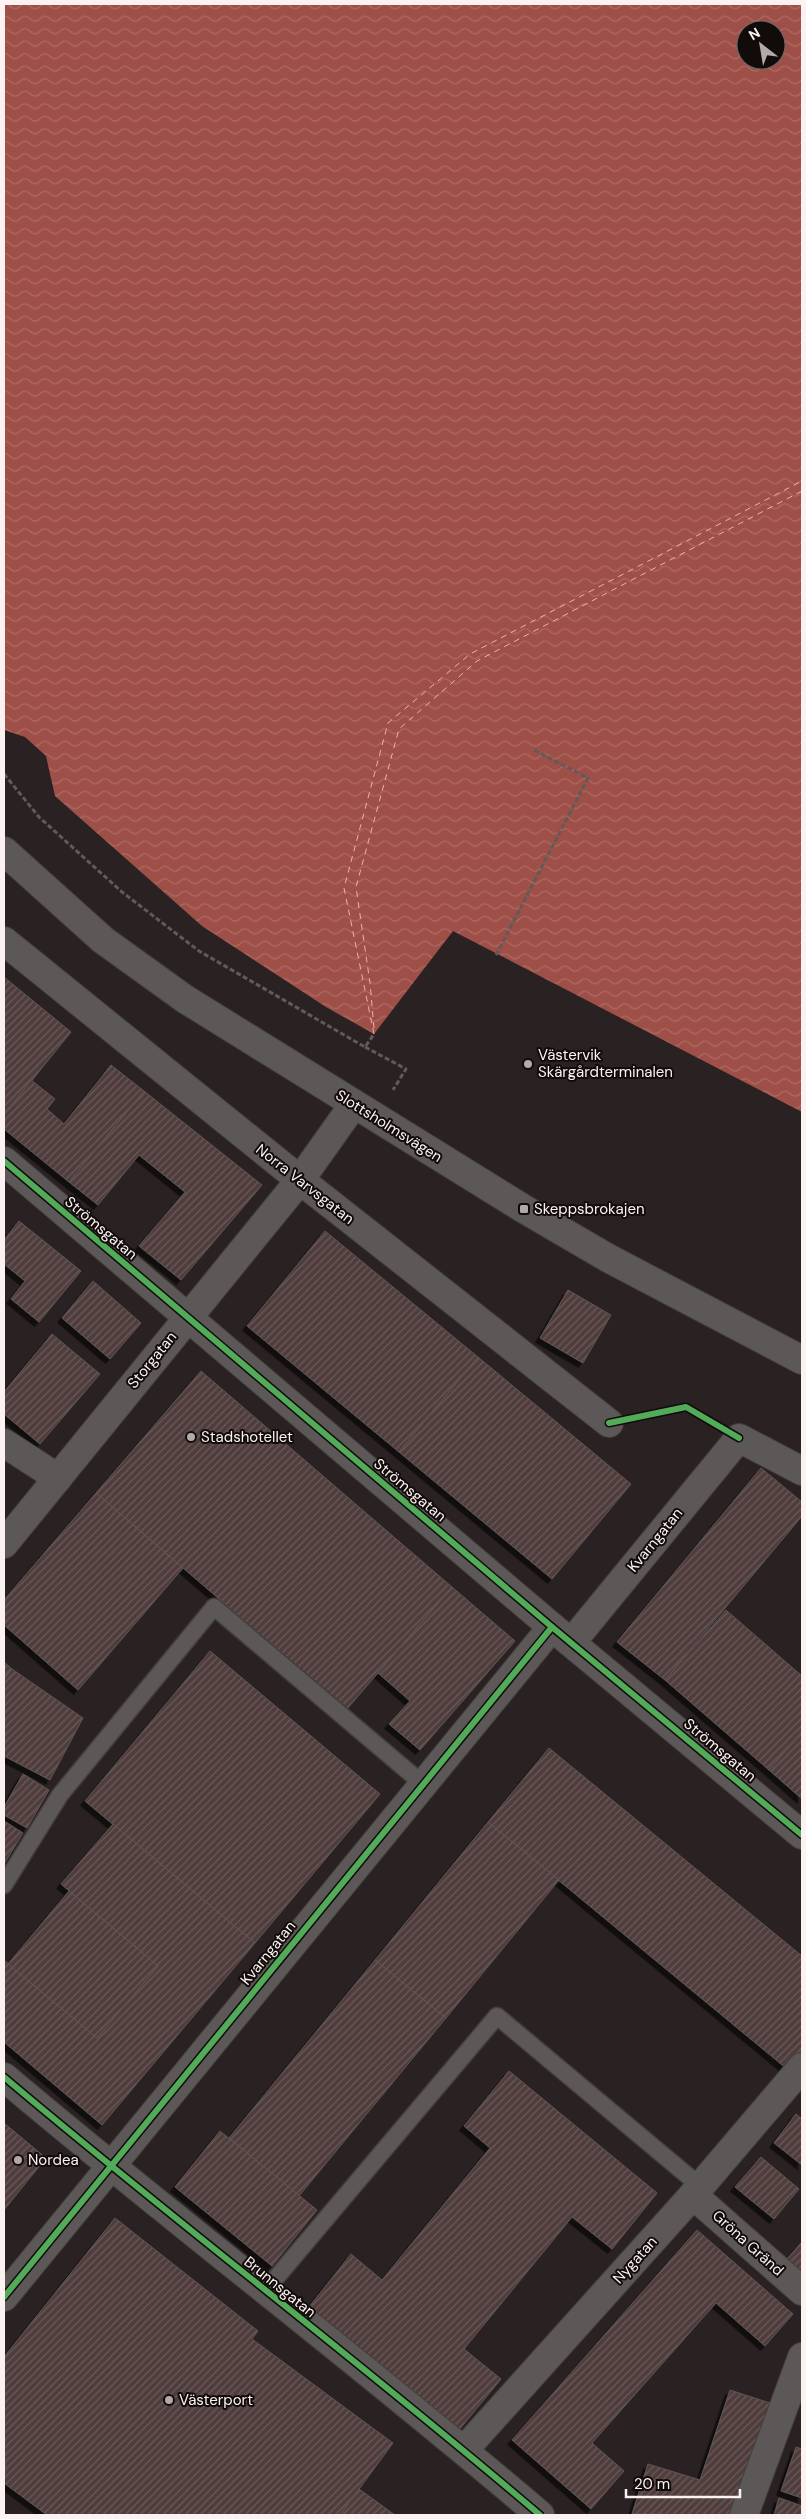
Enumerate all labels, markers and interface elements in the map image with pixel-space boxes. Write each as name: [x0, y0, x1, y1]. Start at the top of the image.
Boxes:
north arrow: [736, 20, 786, 70]
text: N: [745, 24, 763, 44]
place label: Västervik Skärgårdterminalen: [538, 1045, 673, 1082]
marker: Västervik Skärgårdterminalen: [522, 1058, 534, 1070]
street label: Slottsholmsvägen: [332, 1085, 446, 1167]
street label: Norra Varvsgatan: [252, 1139, 358, 1229]
street label: Strömsgatan: [61, 1192, 141, 1264]
place label: Skeppsbrokajen: [534, 1199, 645, 1219]
marker: Skeppsbrokajen: [518, 1203, 530, 1215]
street label: Storgatan: [123, 1327, 181, 1393]
place label: Stadshotellet: [201, 1427, 293, 1447]
marker: Stadshotellet: [185, 1431, 197, 1443]
street label: Strömsgatan: [370, 1454, 450, 1526]
street label: Kvarngatan: [623, 1504, 687, 1576]
street label: Strömsgatan: [680, 1714, 760, 1786]
street label: Kvarngatan: [236, 1917, 300, 1989]
place label: Nordea: [28, 2150, 79, 2170]
marker: Nordea: [12, 2154, 24, 2166]
street label: Gröna Gränd: [708, 2206, 788, 2280]
street label: Nygatan: [608, 2232, 662, 2288]
street label: Brunnsgatan: [240, 2252, 320, 2322]
place label: Västerport: [179, 2390, 253, 2410]
marker: Västerport: [163, 2394, 175, 2406]
scale bar: [626, 2466, 740, 2498]
text: 20 m: [634, 2474, 670, 2494]

